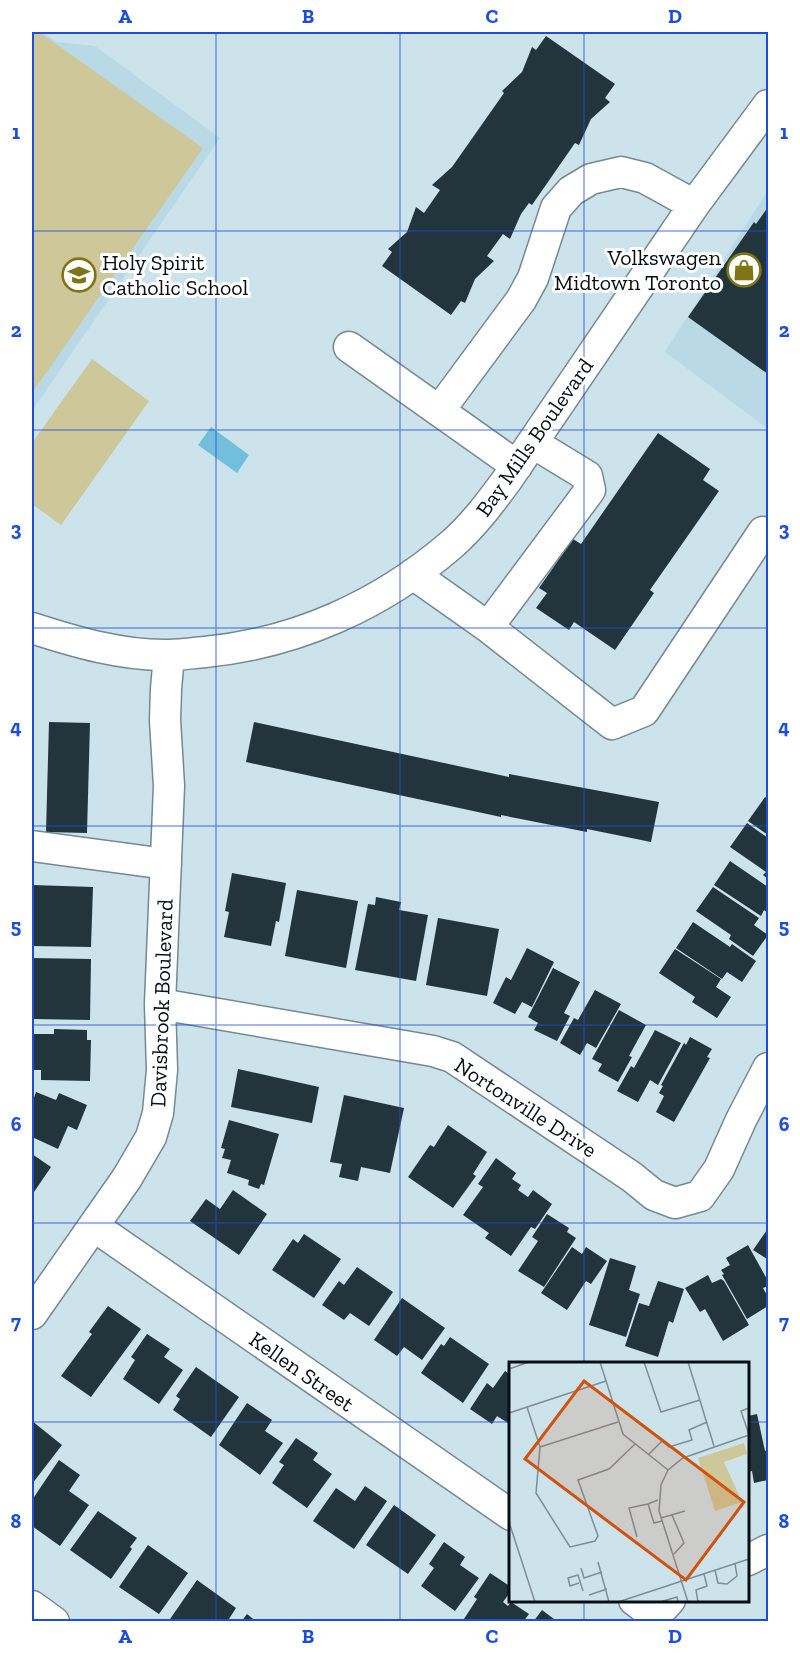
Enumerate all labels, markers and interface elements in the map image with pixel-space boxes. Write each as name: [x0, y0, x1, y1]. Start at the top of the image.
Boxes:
text: A: [118, 4, 132, 28]
text: B: [302, 4, 314, 28]
text: C: [486, 4, 499, 28]
text: D: [668, 4, 682, 28]
text: 1: [12, 120, 20, 144]
text: 1: [780, 120, 788, 144]
place label: Volkswagen Midtown Toronto: [554, 244, 721, 296]
place label: Holy Spirit Catholic School: [102, 249, 249, 301]
shop icon: Volkswagen Midtown Toronto: [726, 252, 762, 288]
school or university icon: Holy Spirit Catholic School: [61, 257, 97, 293]
text: 2: [11, 318, 22, 342]
text: 2: [779, 318, 790, 342]
street label: Bay Mills Boulevard: [470, 353, 599, 522]
text: 3: [11, 517, 22, 541]
text: 3: [779, 517, 790, 541]
text: 4: [10, 715, 22, 739]
text: 4: [778, 715, 790, 739]
street label: Davisbrook Boulevard: [144, 898, 179, 1108]
text: 5: [11, 914, 21, 938]
text: 5: [779, 914, 789, 938]
street label: Nortonville Drive: [450, 1051, 602, 1163]
text: 6: [11, 1112, 22, 1136]
text: 6: [779, 1112, 790, 1136]
text: 7: [11, 1310, 21, 1334]
text: 7: [779, 1310, 789, 1334]
street label: Kellen Street: [244, 1325, 360, 1418]
inset map: [509, 1362, 749, 1602]
text: 8: [11, 1509, 22, 1533]
text: 8: [779, 1509, 790, 1533]
text: A: [118, 1624, 132, 1648]
text: B: [302, 1624, 314, 1648]
text: C: [486, 1624, 499, 1648]
text: D: [668, 1624, 682, 1648]

